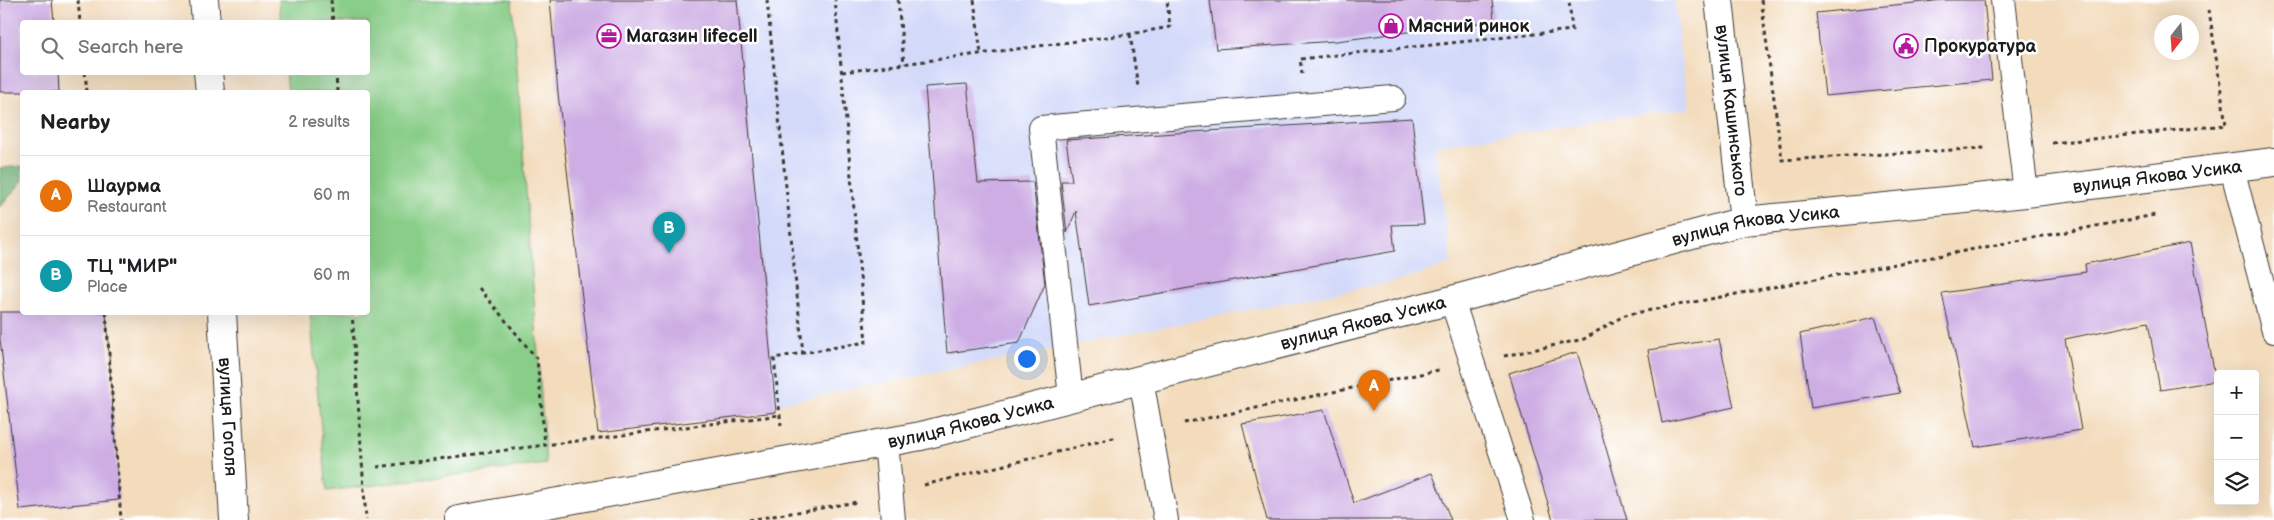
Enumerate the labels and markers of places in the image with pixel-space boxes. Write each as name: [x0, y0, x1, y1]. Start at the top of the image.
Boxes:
shop icon: Мясний ринок: [1378, 13, 1404, 39]
place label: Мясний ринок: [1408, 16, 1529, 37]
office icon: Магазин lifecell: [596, 23, 622, 49]
place label: Магазин lifecell: [626, 26, 758, 47]
public building icon: Прокуратура: [1893, 33, 1919, 59]
place label: Прокуратура: [1924, 36, 2037, 57]
pin: B: [653, 212, 685, 253]
pin: A: [1358, 370, 1390, 411]

